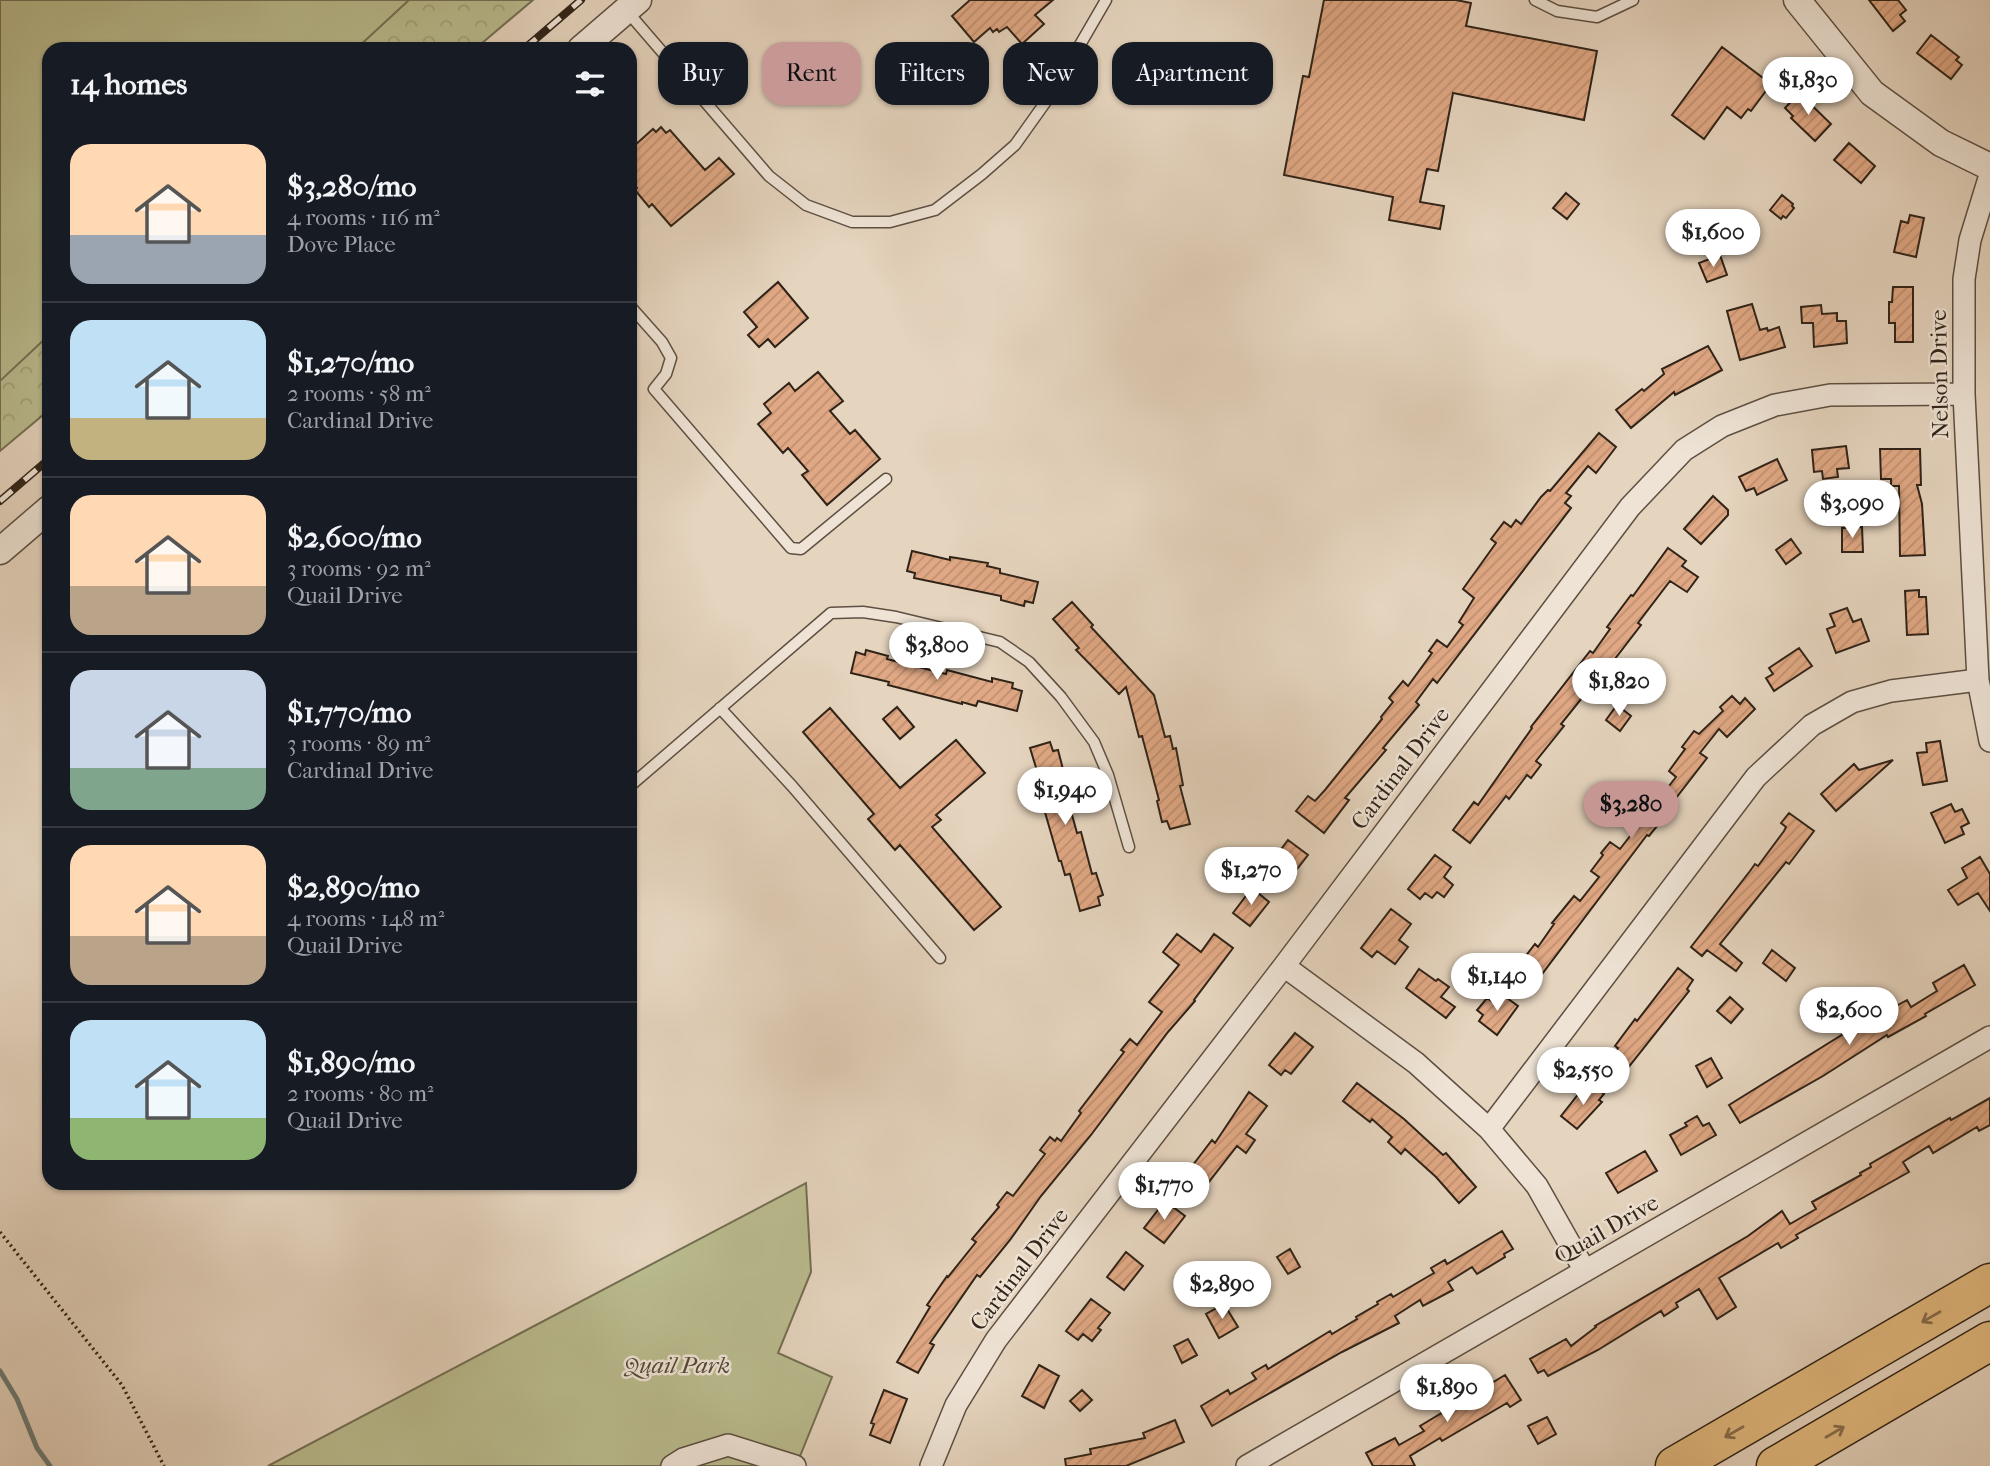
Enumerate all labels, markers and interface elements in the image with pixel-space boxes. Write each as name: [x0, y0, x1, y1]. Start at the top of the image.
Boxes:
chip: Buy: [658, 42, 748, 105]
chip: Rent: [762, 42, 861, 105]
chip: Filters: [875, 42, 989, 105]
chip: New: [1003, 42, 1098, 105]
chip: Apartment: [1112, 42, 1273, 105]
pin: $1,830: [1751, 58, 1865, 117]
icon: filters: [571, 65, 609, 103]
text: $1,830: [1778, 66, 1838, 93]
text: 14 homes: [70, 67, 187, 102]
text: $3,280/mo: [287, 169, 416, 204]
icon: home: [126, 172, 210, 256]
text: 4 rooms · 116 m²: [287, 204, 440, 231]
pin: $1,600: [1656, 210, 1770, 269]
text: $1,600: [1681, 218, 1745, 245]
text: Dove Place: [287, 231, 396, 258]
street label: Nelson Drive: [1925, 309, 1954, 439]
text: $1,270/mo: [287, 345, 414, 380]
icon: home: [126, 348, 210, 432]
text: 2 rooms · 58 m²: [287, 380, 431, 407]
text: Cardinal Drive: [287, 407, 433, 434]
pin: $3,090: [1795, 480, 1909, 540]
text: $3,090: [1820, 489, 1884, 516]
text: $2,600/mo: [287, 520, 422, 555]
icon: home: [126, 523, 210, 607]
text: 3 rooms · 92 m²: [287, 555, 431, 582]
text: Quail Drive: [287, 582, 403, 609]
pin: $3,800: [880, 622, 994, 682]
text: $3,800: [905, 631, 969, 658]
pin: $1,820: [1562, 658, 1676, 718]
text: $1,820: [1588, 667, 1650, 694]
text: $1,770/mo: [287, 695, 412, 730]
icon: home: [126, 698, 210, 782]
street label: Cardinal Drive: [1346, 702, 1455, 835]
text: 3 rooms · 89 m²: [287, 730, 431, 757]
text: Cardinal Drive: [287, 757, 433, 784]
pin: $1,940: [1008, 768, 1122, 827]
text: $1,940: [1033, 776, 1097, 803]
pin: $3,280: [1574, 782, 1688, 841]
text: $3,280: [1600, 790, 1662, 817]
pin: $1,270: [1194, 848, 1308, 907]
text: $1,270: [1220, 856, 1282, 883]
text: $2,890/mo: [287, 870, 420, 905]
icon: home: [126, 873, 210, 957]
text: 4 rooms · 148 m²: [287, 905, 444, 932]
text: Quail Drive: [287, 932, 403, 959]
pin: $1,140: [1440, 954, 1554, 1013]
text: $1,140: [1467, 962, 1527, 989]
pin: $2,600: [1792, 988, 1906, 1047]
text: $2,600: [1816, 996, 1882, 1023]
text: $1,890/mo: [287, 1045, 415, 1080]
icon: home: [126, 1048, 210, 1132]
pin: $2,550: [1526, 1048, 1640, 1107]
text: $2,550: [1553, 1056, 1613, 1083]
text: 2 rooms · 80 m²: [287, 1080, 434, 1107]
text: Quail Drive: [287, 1107, 403, 1134]
pin: $1,770: [1107, 1162, 1221, 1222]
text: $1,770: [1134, 1171, 1194, 1198]
street label: Quail Drive: [1549, 1189, 1663, 1270]
street label: Cardinal Drive: [965, 1203, 1074, 1336]
pin: $2,890: [1165, 1262, 1279, 1321]
text: $2,890: [1189, 1270, 1255, 1297]
one-way arrow: [1921, 1311, 1942, 1324]
park label: Quail Park: [623, 1352, 730, 1379]
pin: $1,890: [1390, 1364, 1504, 1424]
text: $1,890: [1416, 1373, 1478, 1400]
one-way arrow: [1725, 1425, 1745, 1439]
one-way arrow: [1824, 1425, 1844, 1439]

